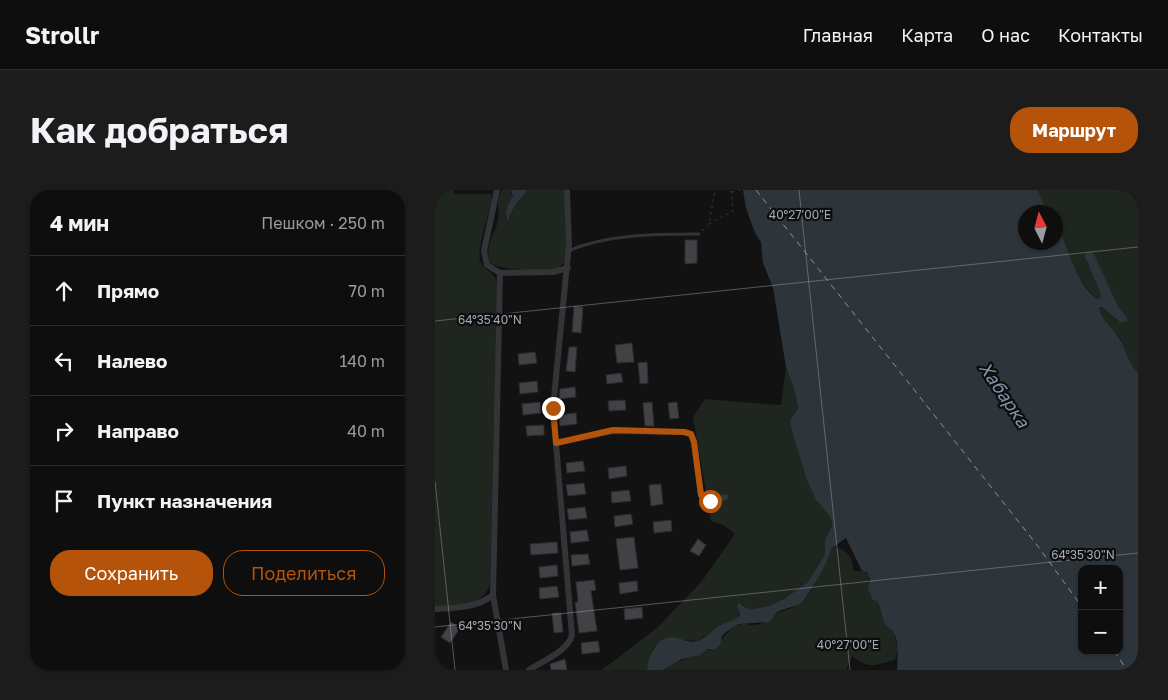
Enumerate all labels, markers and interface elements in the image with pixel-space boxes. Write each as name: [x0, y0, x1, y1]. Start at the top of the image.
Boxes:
text: Strollr: [25, 20, 99, 49]
text: Главная: [803, 24, 873, 46]
text: Карта: [901, 24, 953, 46]
text: О нас: [981, 24, 1030, 46]
text: Контакты: [1058, 24, 1143, 46]
button: Маршрут: [1010, 107, 1138, 153]
text: Как добраться: [30, 109, 288, 151]
north arrow: [1018, 205, 1063, 250]
text: 40°27'00"E: [769, 207, 831, 222]
text: 4 мин: [50, 210, 109, 236]
text: Пешком · 250 m: [261, 213, 385, 233]
icon: ahead: [50, 277, 78, 305]
text: Прямо: [97, 279, 159, 302]
text: 70 m: [348, 281, 385, 301]
text: 64°35'40"N: [458, 312, 522, 327]
icon: left: [50, 347, 78, 375]
text: Налево: [97, 349, 167, 372]
text: 140 m: [339, 351, 385, 371]
water label: Хабарка: [975, 358, 1035, 432]
route end: [542, 397, 565, 420]
icon: right: [50, 417, 78, 445]
text: Направо: [97, 419, 179, 442]
text: 40 m: [347, 421, 385, 441]
icon: arrive: [50, 487, 78, 515]
text: Пункт назначения: [97, 489, 272, 512]
route start: [699, 490, 722, 513]
text: 64°35'30"N: [1051, 547, 1115, 562]
button: Сохранить: [50, 550, 213, 596]
button: Поделиться: [223, 550, 385, 596]
map controls: [1078, 565, 1123, 655]
button: +: [1078, 565, 1123, 610]
button: −: [1078, 610, 1123, 655]
text: 64°35'30"N: [458, 618, 522, 633]
text: 40°27'00"E: [817, 637, 879, 652]

